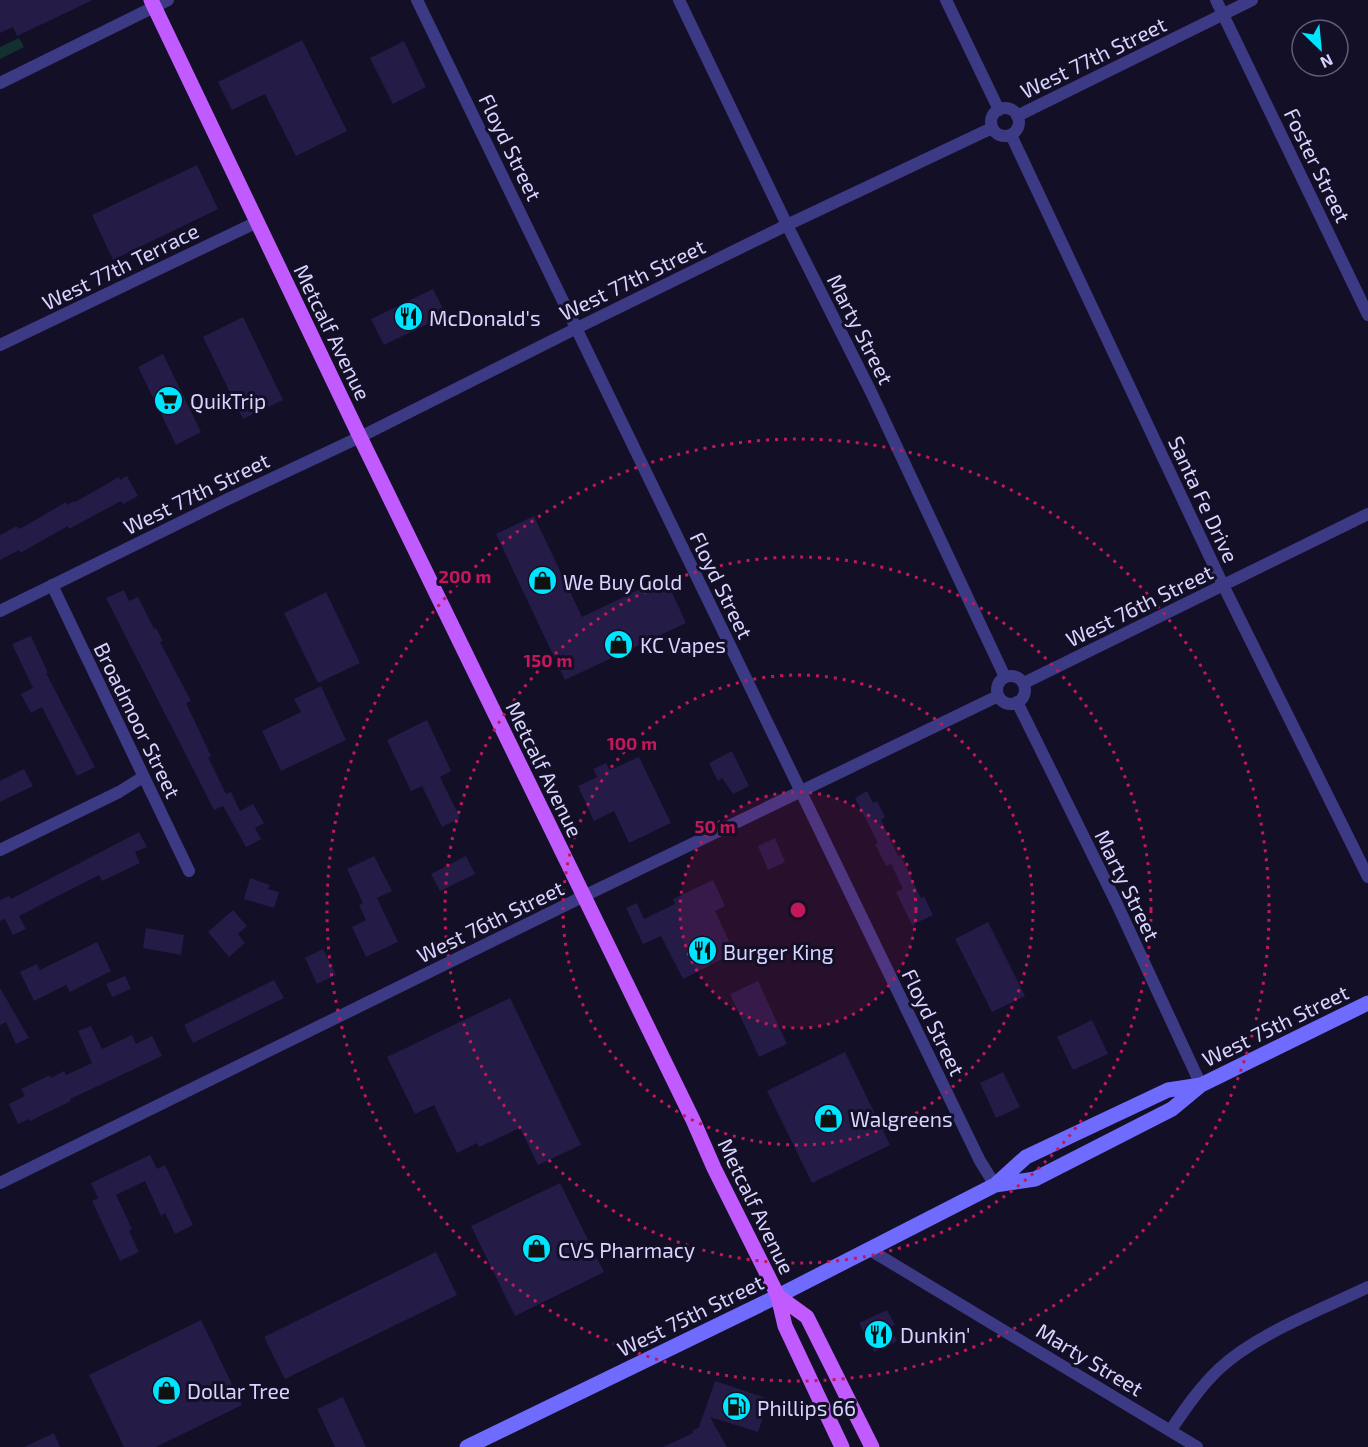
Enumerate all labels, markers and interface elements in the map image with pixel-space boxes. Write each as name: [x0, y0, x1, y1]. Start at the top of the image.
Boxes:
street label: West 77th Street: [1016, 11, 1170, 103]
north arrow: [1290, 18, 1350, 78]
text: N: [1317, 51, 1336, 73]
street label: Floyd Street: [474, 90, 548, 204]
street label: Foster Street: [1280, 104, 1356, 226]
street label: West 77th Terrace: [38, 217, 202, 315]
street label: West 77th Street: [555, 233, 709, 325]
street label: Metcalf Avenue: [289, 260, 377, 404]
street label: Marty Street: [823, 270, 899, 388]
restaurant icon: McDonald's: [392, 301, 424, 333]
place label: McDonald's: [429, 305, 541, 330]
supermarket icon: QuikTrip: [153, 384, 185, 416]
place label: QuikTrip: [190, 388, 266, 414]
street label: Santa Fe Drive: [1164, 432, 1244, 566]
street label: West 77th Street: [119, 447, 273, 539]
street label: Floyd Street: [685, 528, 759, 642]
street label: West 76th Street: [1062, 559, 1216, 651]
text: 200 m: [439, 565, 491, 587]
shop icon: We Buy Gold: [526, 565, 558, 597]
place label: We Buy Gold: [563, 569, 682, 594]
shop icon: KC Vapes: [603, 628, 635, 660]
place label: KC Vapes: [640, 632, 726, 657]
street label: Broadmoor Street: [90, 638, 186, 802]
text: 150 m: [524, 649, 572, 671]
street label: Metcalf Avenue: [501, 697, 589, 841]
text: 100 m: [607, 732, 657, 754]
text: 50 m: [694, 815, 736, 837]
street label: Marty Street: [1090, 826, 1166, 944]
street label: West 76th Street: [413, 875, 567, 967]
centre of rings: [788, 900, 808, 920]
restaurant icon: Burger King: [686, 935, 718, 967]
place label: Burger King: [723, 939, 834, 964]
street label: Floyd Street: [897, 965, 971, 1079]
street label: West 75th Street: [1198, 979, 1352, 1071]
shop icon: Walgreens: [813, 1102, 845, 1134]
place label: Walgreens: [850, 1106, 953, 1131]
street label: Metcalf Avenue: [713, 1134, 801, 1278]
shop icon: CVS Pharmacy: [521, 1233, 553, 1265]
place label: CVS Pharmacy: [558, 1237, 695, 1262]
street label: West 75th Street: [613, 1269, 767, 1361]
street label: Marty Street: [1032, 1317, 1148, 1401]
restaurant icon: Dunkin': [863, 1318, 895, 1350]
place label: Dunkin': [900, 1322, 970, 1347]
shop icon: Dollar Tree: [150, 1374, 182, 1406]
place label: Dollar Tree: [187, 1378, 290, 1403]
fuel station icon: Phillips 66: [720, 1391, 752, 1423]
place label: Phillips 66: [757, 1395, 856, 1420]

